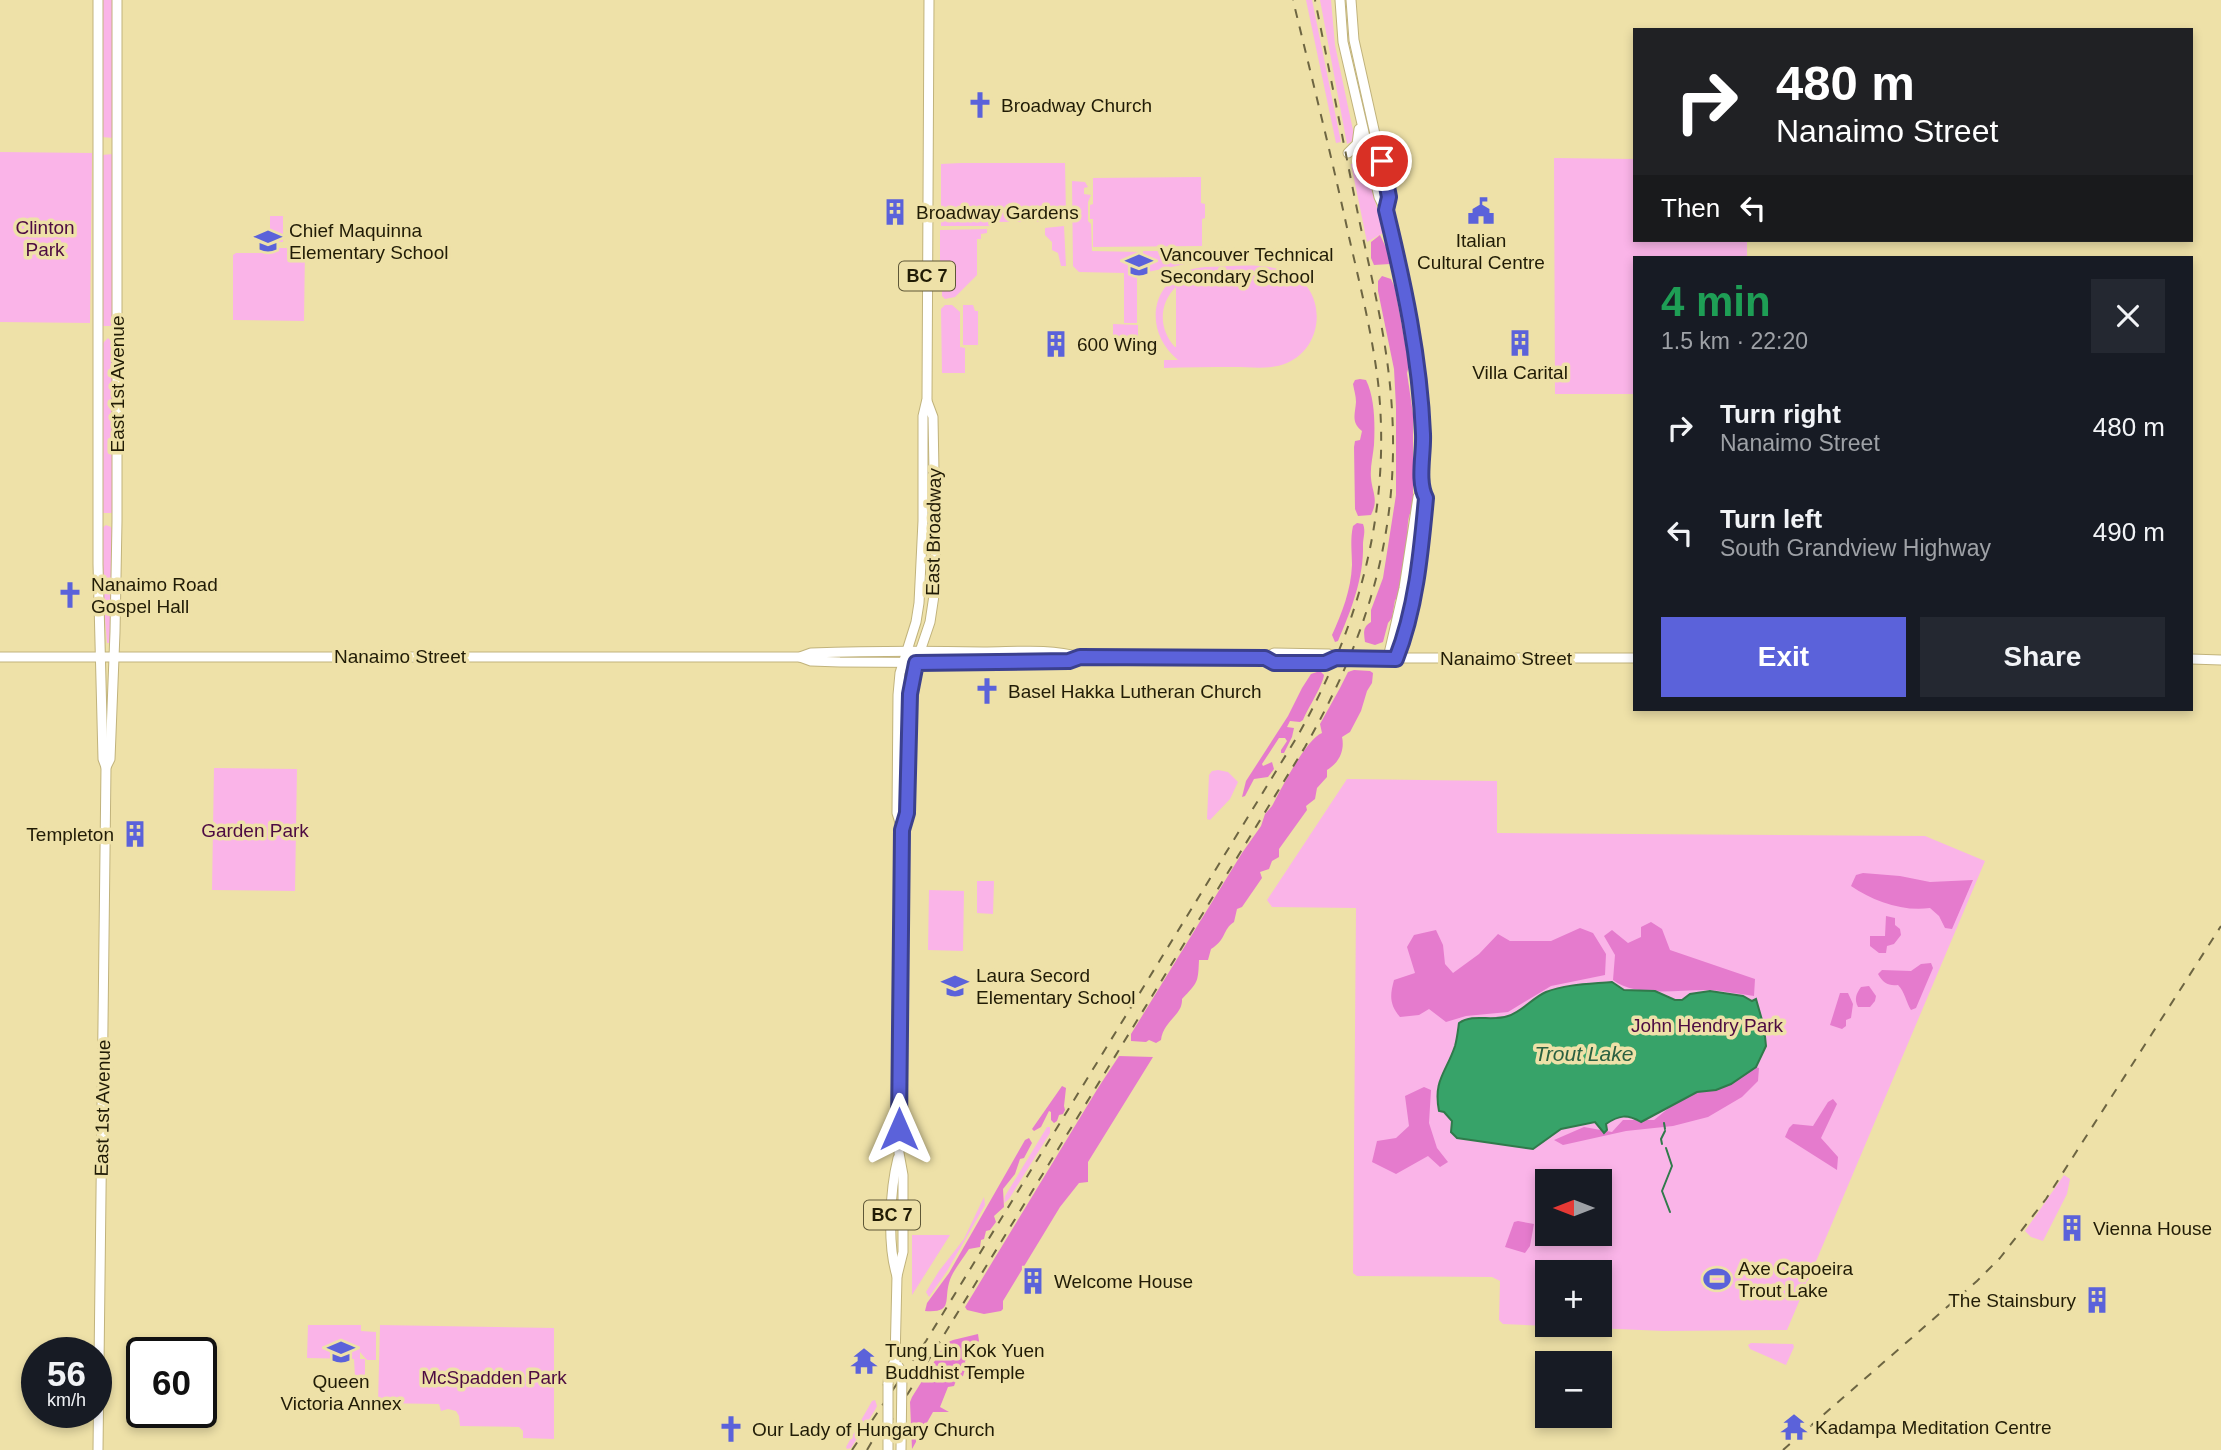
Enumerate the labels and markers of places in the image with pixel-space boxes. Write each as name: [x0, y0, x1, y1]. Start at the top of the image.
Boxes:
church icon: Broadway Church: [965, 90, 995, 120]
place label: Broadway Church: [1001, 95, 1152, 116]
pin: [1352, 131, 1412, 191]
public building icon: Italian Cultural Centre: [1466, 196, 1496, 226]
building icon: Broadway Gardens: [880, 197, 910, 227]
place label: Broadway Gardens: [916, 202, 1079, 223]
place label: Chief Maquinna Elementary School: [289, 220, 448, 263]
school or university icon: Chief Maquinna Elementary School: [253, 226, 283, 256]
place label: Italian Cultural Centre: [1417, 230, 1545, 273]
place label: Vancouver Technical Secondary School: [1160, 244, 1334, 287]
school or university icon: Vancouver Technical Secondary School: [1124, 250, 1154, 280]
building icon: Villa Carital: [1505, 328, 1535, 358]
building icon: 600 Wing: [1041, 329, 1071, 359]
place label: 600 Wing: [1077, 334, 1157, 355]
place label: Villa Carital: [1472, 362, 1568, 383]
place label: Nanaimo Road Gospel Hall: [91, 574, 218, 617]
church icon: Nanaimo Road Gospel Hall: [55, 580, 85, 610]
church icon: Basel Hakka Lutheran Church: [972, 676, 1002, 706]
place label: Basel Hakka Lutheran Church: [1008, 681, 1261, 702]
building icon: Templeton: [120, 819, 150, 849]
place label: Templeton: [26, 824, 114, 845]
place label: Laura Secord Elementary School: [976, 965, 1135, 1008]
school or university icon: Laura Secord Elementary School: [940, 971, 970, 1001]
building icon: Vienna House: [2057, 1213, 2087, 1243]
place label: Vienna House: [2093, 1218, 2212, 1239]
place label: Axe Capoeira Trout Lake: [1738, 1258, 1854, 1301]
sports icon: Axe Capoeira Trout Lake: [1702, 1264, 1732, 1294]
building icon: Welcome House: [1018, 1266, 1048, 1296]
place label: Welcome House: [1054, 1271, 1193, 1292]
building icon: The Stainsbury: [2082, 1285, 2112, 1315]
place label: The Stainsbury: [1948, 1290, 2076, 1311]
school or university icon: Queen Victoria Annex: [326, 1337, 356, 1367]
place label: Tung Lin Kok Yuen Buddhist Temple: [885, 1340, 1045, 1383]
temple icon: Tung Lin Kok Yuen Buddhist Temple: [849, 1346, 879, 1376]
place label: Queen Victoria Annex: [280, 1371, 402, 1414]
temple icon: Kadampa Meditation Centre: [1779, 1412, 1809, 1442]
church icon: Our Lady of Hungary Church: [716, 1414, 746, 1444]
place label: Kadampa Meditation Centre: [1815, 1417, 2052, 1438]
place label: Our Lady of Hungary Church: [752, 1419, 995, 1440]

